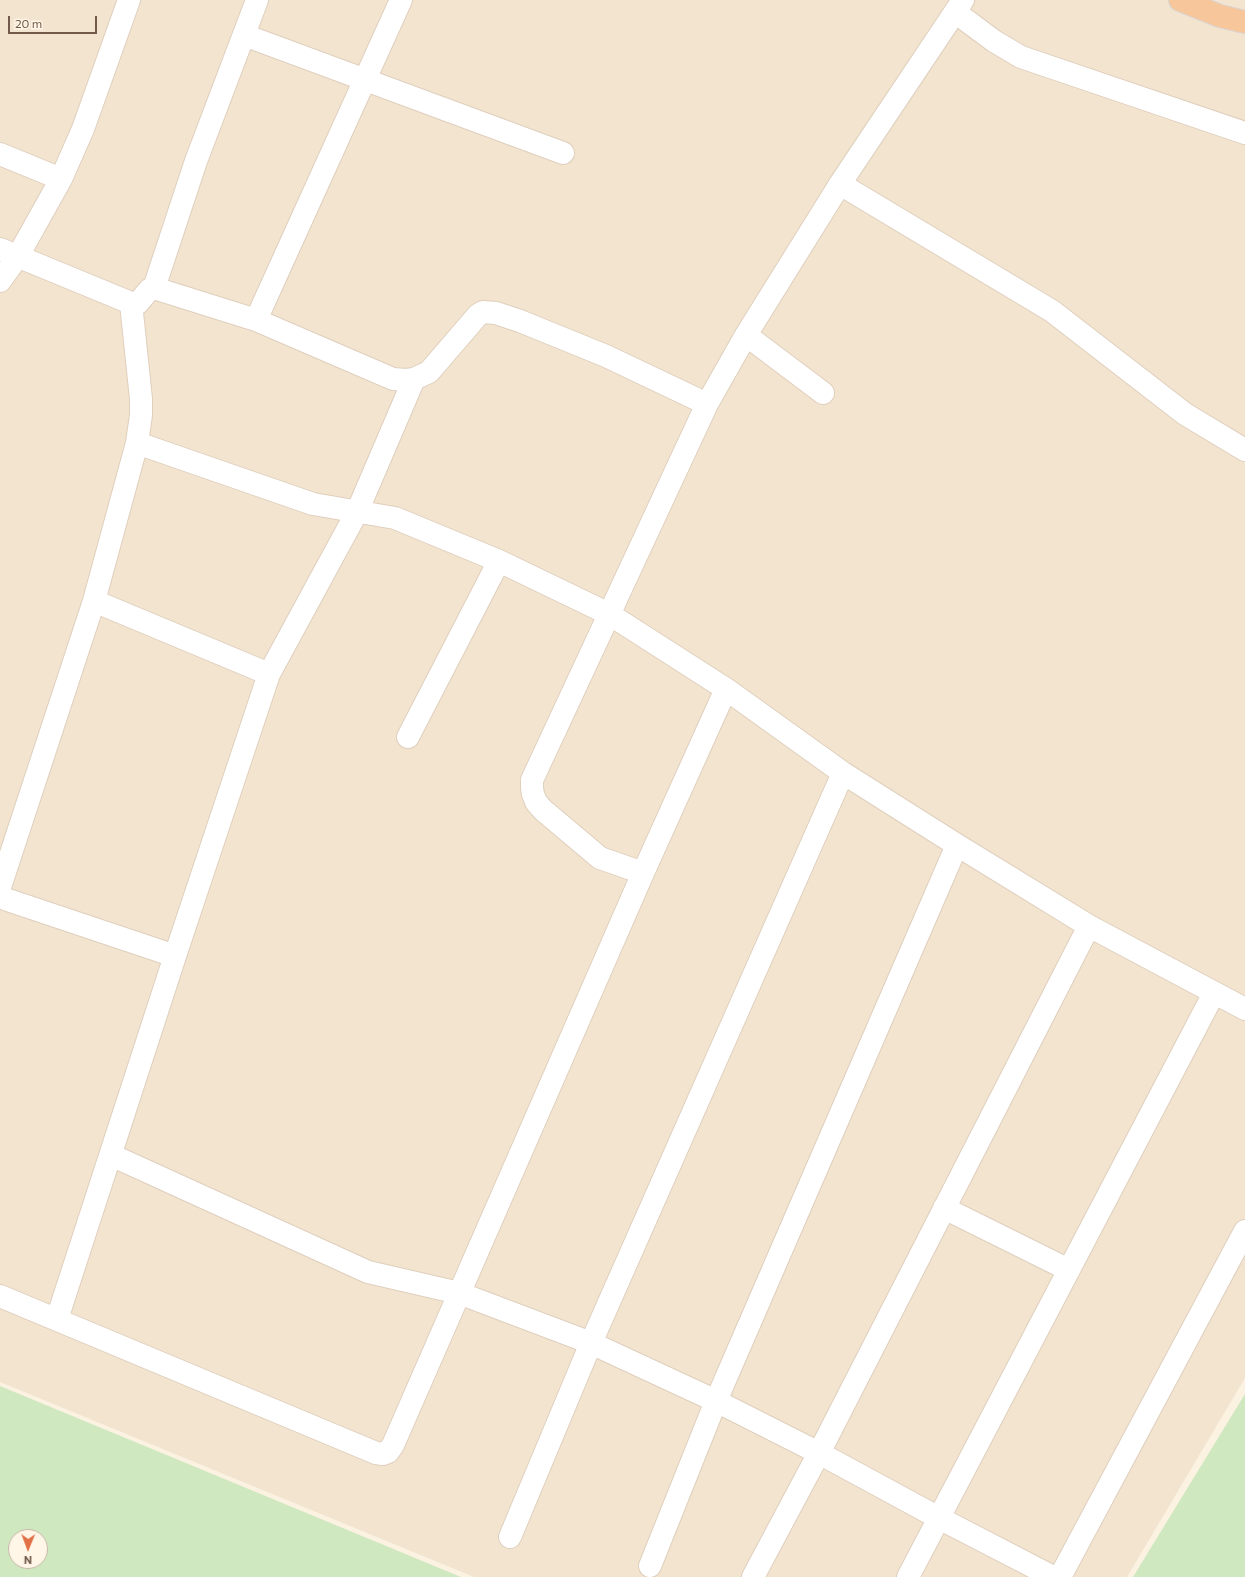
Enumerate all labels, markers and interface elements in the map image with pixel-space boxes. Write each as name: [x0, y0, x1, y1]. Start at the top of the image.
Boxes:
scale bar: [10, 8, 99, 34]
text: 20 m: [15, 16, 42, 30]
north arrow: [8, 1529, 48, 1569]
text: N: [24, 1554, 32, 1567]

